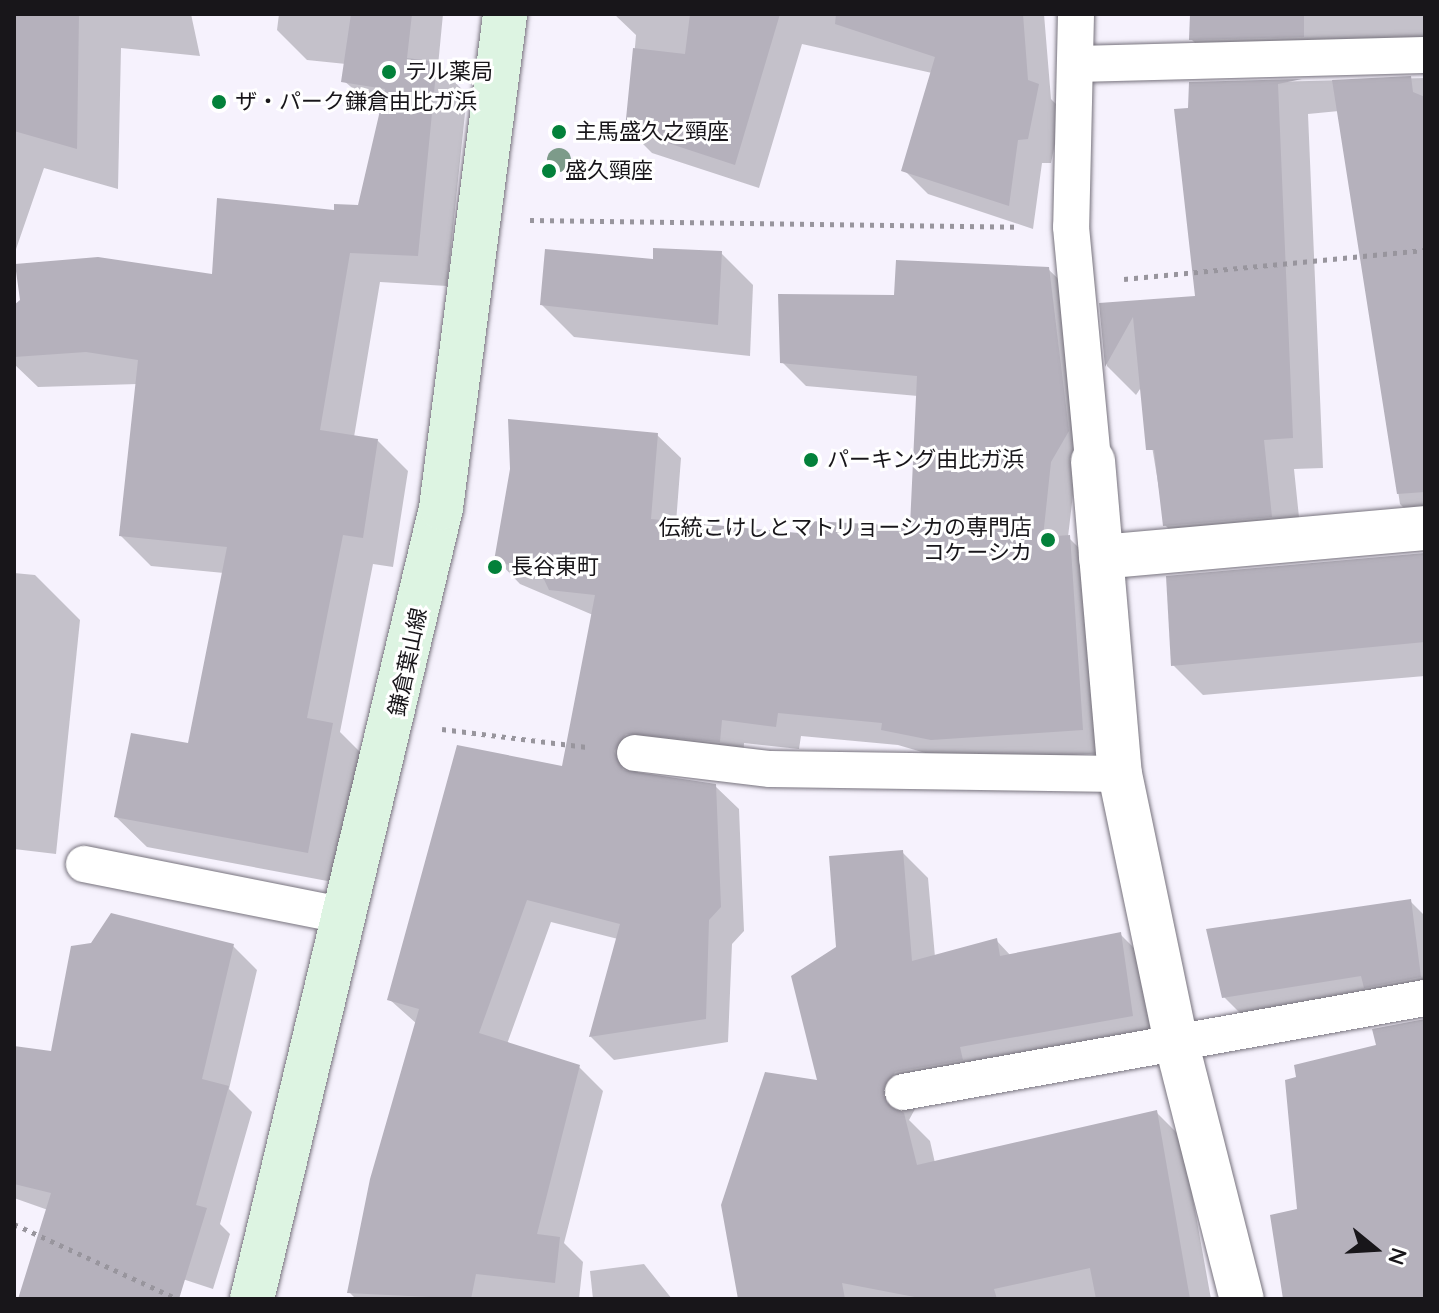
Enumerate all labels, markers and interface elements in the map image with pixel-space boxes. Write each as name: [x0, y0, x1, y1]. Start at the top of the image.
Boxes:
place label: テル薬局: [405, 59, 493, 85]
marker: テル薬局: [380, 63, 398, 81]
place label: ザ・パーク鎌倉由比ガ浜: [235, 89, 477, 115]
marker: ザ・パーク鎌倉由比ガ浜: [210, 93, 228, 111]
place label: 主馬盛久之頸座: [575, 119, 729, 145]
marker: 主馬盛久之頸座: [550, 123, 568, 141]
place label: 盛久頸座: [565, 158, 653, 184]
marker: 盛久頸座: [540, 162, 558, 180]
place label: パーキング由比ガ浜: [827, 447, 1025, 473]
marker: パーキング由比ガ浜: [802, 451, 820, 469]
place label: 伝統こけしとマトリョーシカの専門店 コケーシカ: [658, 514, 1032, 566]
marker: 伝統こけしとマトリョーシカの専門店 コケーシカ: [1039, 531, 1057, 549]
place label: 長谷東町: [511, 554, 599, 580]
marker: 長谷東町: [486, 558, 504, 576]
street label: 鎌倉葉山線: [384, 605, 432, 719]
north arrow: [1335, 1209, 1415, 1289]
text: N: [1382, 1244, 1414, 1268]

